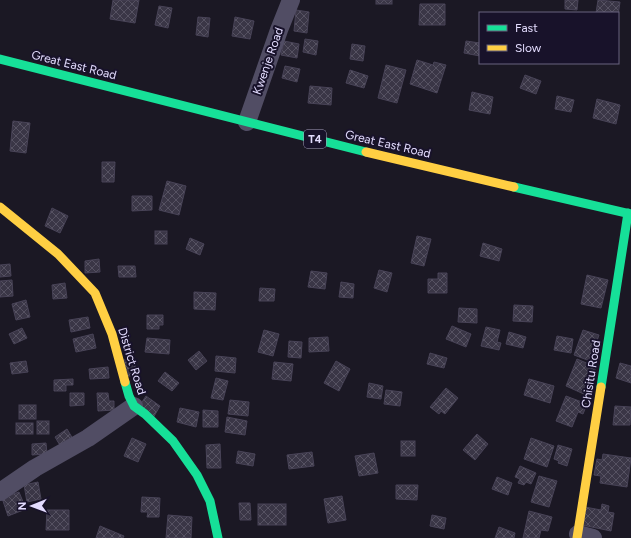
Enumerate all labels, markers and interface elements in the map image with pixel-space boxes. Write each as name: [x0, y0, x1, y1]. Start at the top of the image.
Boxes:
legend: [479, 12, 619, 64]
text: Fast: [515, 21, 538, 35]
street label: Kwenje Road: [250, 26, 286, 96]
text: Slow: [515, 41, 542, 55]
street label: Great East Road: [30, 48, 118, 82]
street label: Great East Road: [344, 127, 432, 161]
road number: T4: [304, 130, 326, 148]
street label: District Road: [115, 326, 149, 396]
street label: Chisitu Road: [579, 339, 603, 409]
north arrow: [12, 486, 52, 526]
text: N: [16, 502, 29, 511]

